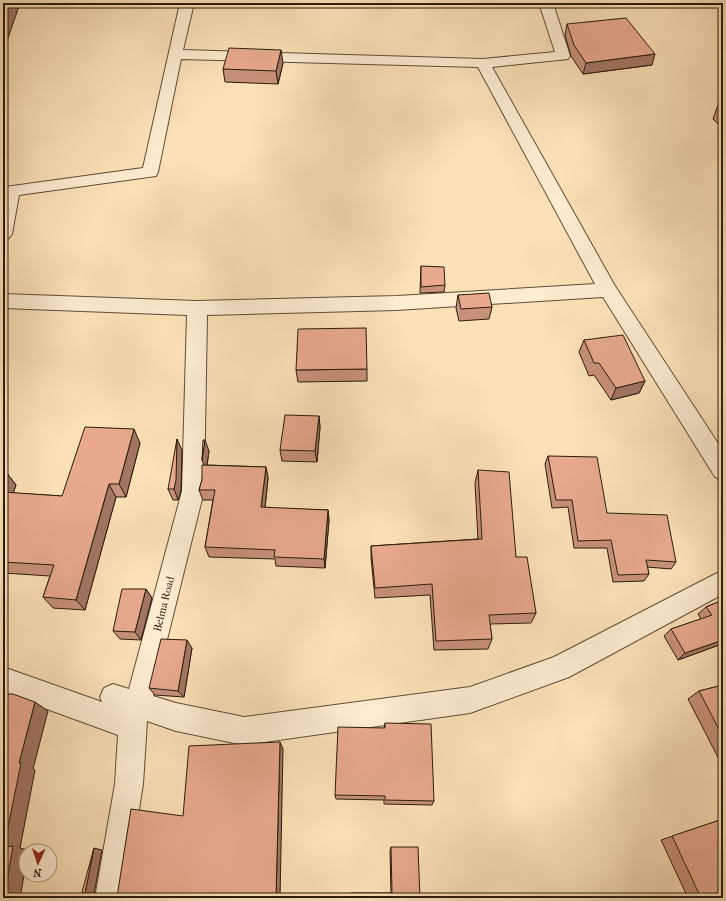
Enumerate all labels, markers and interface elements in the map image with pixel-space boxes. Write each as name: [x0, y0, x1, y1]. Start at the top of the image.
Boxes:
street label: Belma Road: [151, 574, 177, 633]
north arrow: [18, 843, 58, 883]
text: N: [32, 866, 42, 879]

